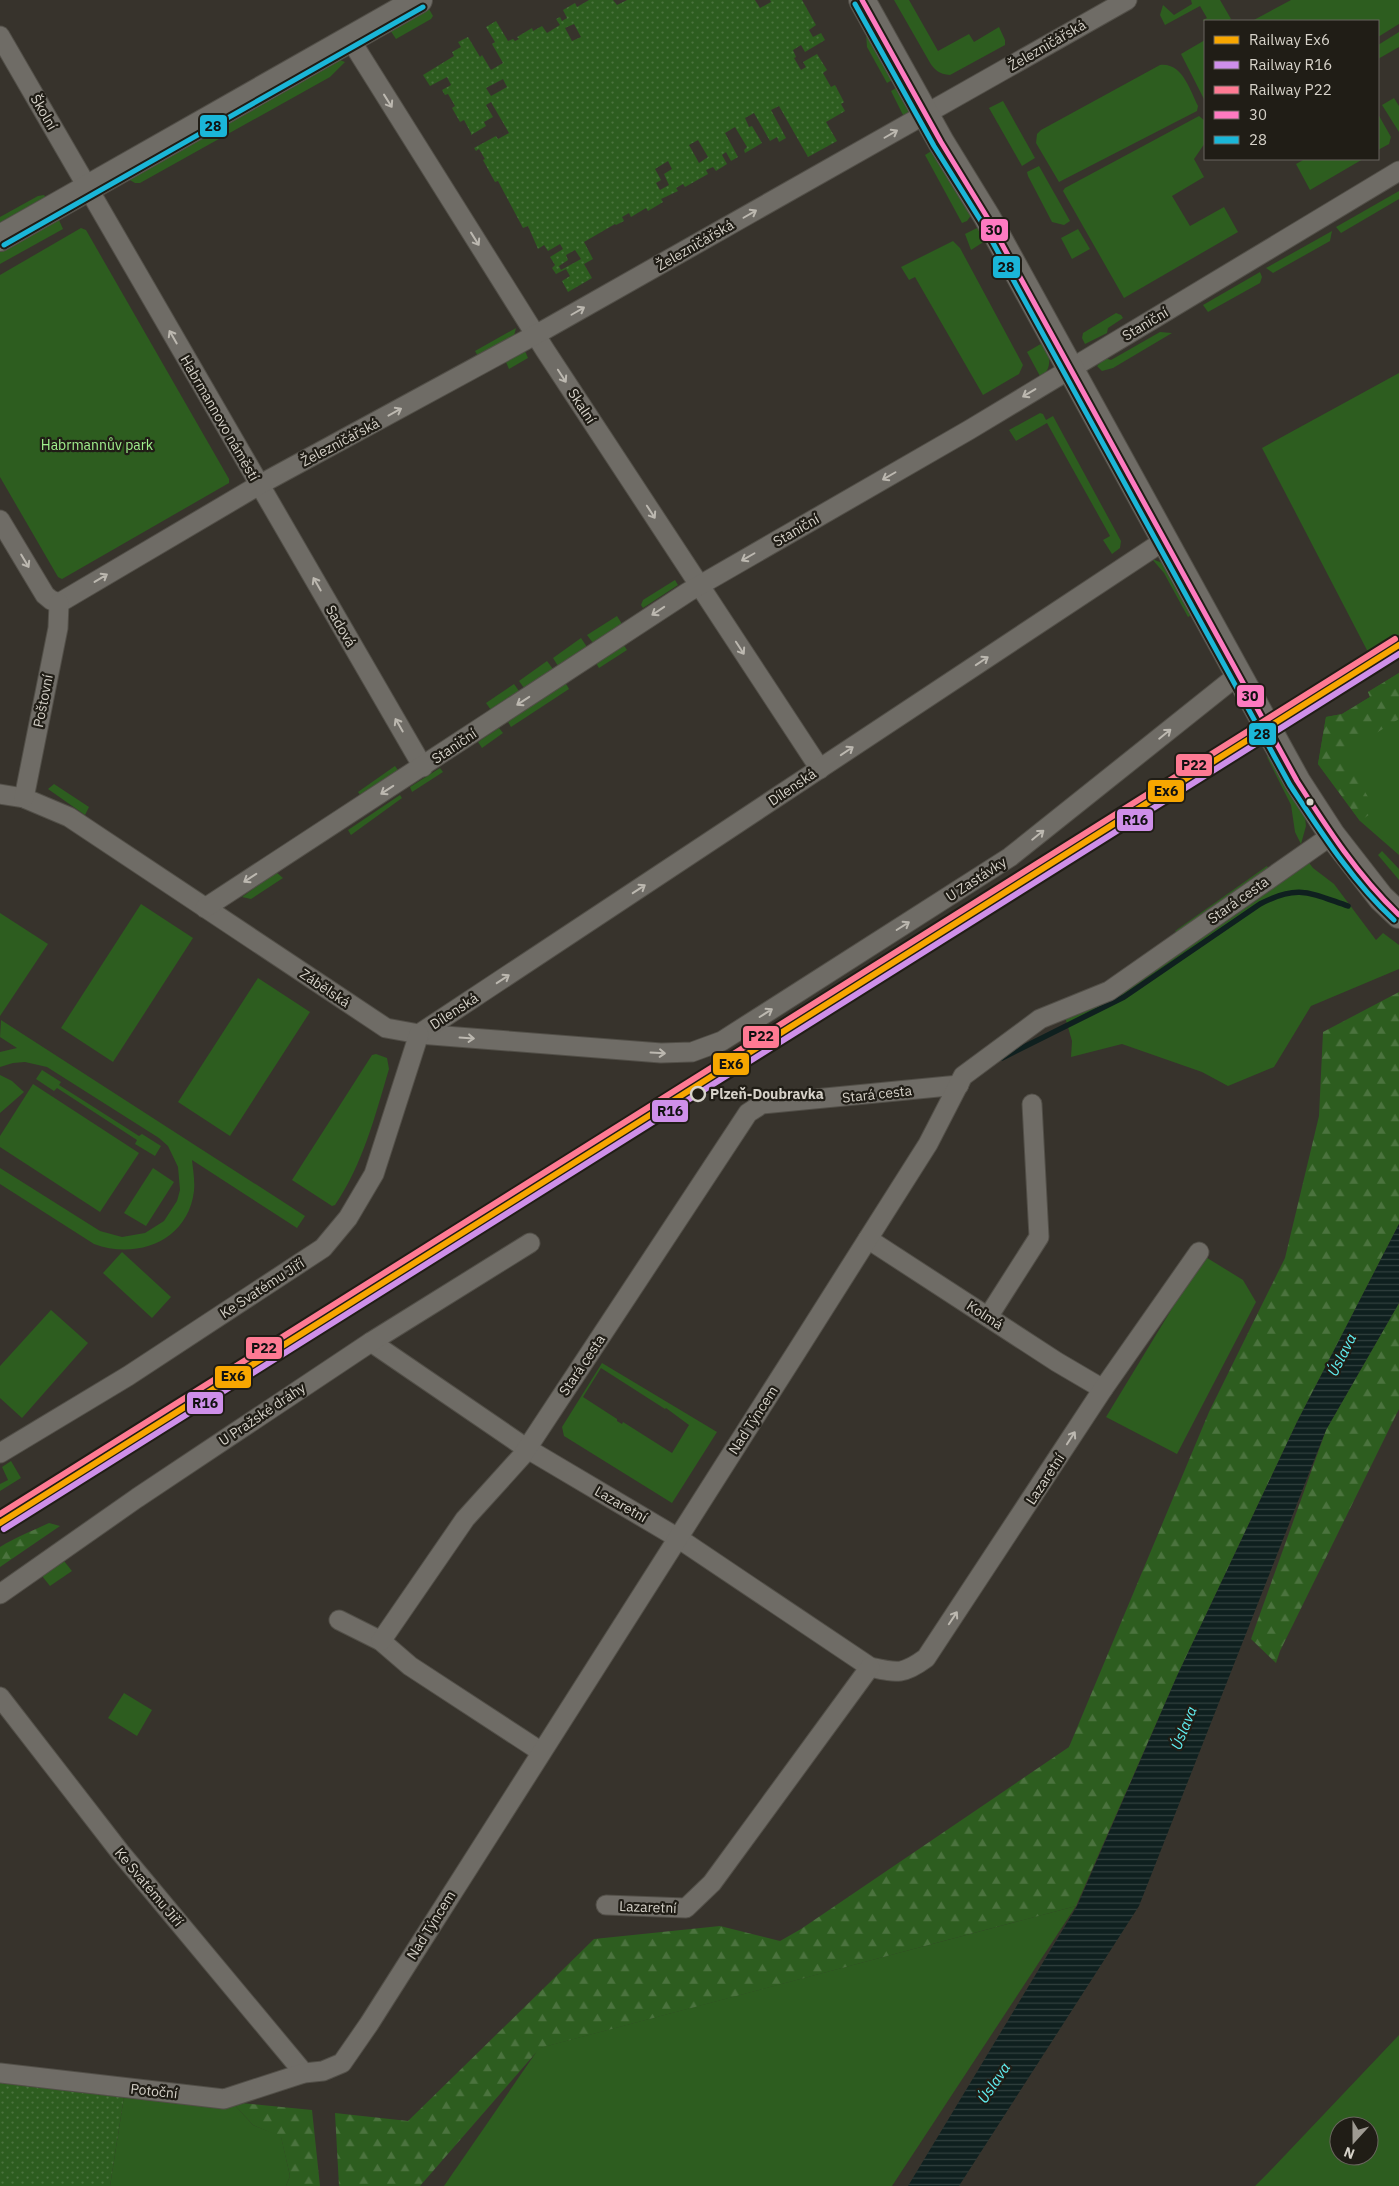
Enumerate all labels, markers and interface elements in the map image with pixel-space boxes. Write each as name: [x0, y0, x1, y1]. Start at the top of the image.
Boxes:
street label: Železničářská: [1005, 14, 1089, 74]
legend: [1204, 20, 1379, 160]
text: Railway Ex6: [1249, 30, 1330, 49]
text: Railway R16: [1249, 55, 1332, 74]
text: Railway P22: [1249, 80, 1332, 99]
street label: Školní: [27, 90, 63, 134]
one-way arrow: [384, 94, 394, 108]
text: 30: [1249, 105, 1267, 124]
line badge: 28: [199, 114, 228, 138]
text: 28: [205, 117, 221, 135]
one-way arrow: [883, 128, 898, 138]
text: 28: [1249, 130, 1267, 149]
one-way arrow: [742, 209, 757, 219]
street label: Železničářská: [653, 214, 737, 274]
line badge: 30: [980, 218, 1009, 242]
text: 30: [986, 221, 1002, 239]
one-way arrow: [470, 232, 480, 246]
line badge: 28: [992, 255, 1021, 279]
text: 28: [998, 258, 1014, 276]
street label: Staniční: [1119, 303, 1172, 345]
one-way arrow: [570, 306, 585, 316]
one-way arrow: [168, 330, 178, 345]
street label: Habrmannovo náměstí: [177, 352, 264, 485]
one-way arrow: [557, 369, 567, 383]
street label: Skalní: [564, 385, 600, 427]
one-way arrow: [1022, 389, 1036, 399]
one-way arrow: [387, 407, 402, 417]
street label: Železničářská: [297, 413, 383, 470]
park label: Habrmannův park: [41, 436, 154, 454]
one-way arrow: [882, 472, 897, 482]
one-way arrow: [646, 505, 656, 519]
street label: Staniční: [770, 509, 823, 550]
one-way arrow: [741, 553, 756, 563]
one-way arrow: [20, 554, 30, 568]
one-way arrow: [93, 573, 108, 583]
one-way arrow: [312, 577, 322, 592]
street label: Sadová: [322, 602, 360, 651]
one-way arrow: [652, 607, 666, 617]
one-way arrow: [735, 640, 745, 654]
one-way arrow: [975, 656, 989, 666]
street label: Poštovní: [29, 672, 57, 729]
line badge: 30: [1236, 684, 1265, 708]
text: 30: [1242, 687, 1258, 705]
one-way arrow: [516, 696, 530, 706]
one-way arrow: [393, 718, 403, 732]
line badge: 28: [1248, 722, 1277, 746]
street label: Staniční: [428, 724, 480, 768]
text: 28: [1254, 725, 1270, 743]
one-way arrow: [1158, 728, 1171, 739]
one-way arrow: [840, 746, 854, 756]
line badge: P22: [1175, 753, 1213, 777]
text: P22: [1181, 756, 1207, 774]
street label: Dílenská: [765, 764, 820, 810]
line badge: Ex6: [1147, 779, 1185, 803]
text: Ex6: [1154, 782, 1178, 800]
one-way arrow: [380, 785, 394, 795]
unlabelled marker: [1305, 797, 1315, 807]
line badge: R16: [1116, 808, 1154, 832]
text: R16: [1122, 811, 1148, 829]
one-way arrow: [1031, 830, 1044, 841]
street label: U Zastávky: [942, 853, 1010, 905]
street label: Stará cesta: [1204, 872, 1272, 927]
one-way arrow: [244, 873, 258, 883]
one-way arrow: [631, 884, 645, 894]
one-way arrow: [895, 920, 909, 930]
street label: Zábělská: [296, 965, 354, 1012]
one-way arrow: [496, 973, 510, 984]
street label: Dílenská: [426, 988, 482, 1033]
one-way arrow: [758, 1008, 772, 1018]
line badge: P22: [742, 1025, 780, 1049]
text: P22: [748, 1027, 774, 1045]
one-way arrow: [459, 1033, 475, 1043]
one-way arrow: [650, 1048, 666, 1057]
line badge: Ex6: [712, 1052, 750, 1076]
text: Ex6: [719, 1055, 743, 1073]
street label: Stará cesta: [841, 1081, 913, 1107]
place label: Plzeň-Doubravka: [710, 1085, 824, 1103]
marker: Plzeň-Doubravka: [690, 1086, 706, 1102]
line badge: R16: [651, 1099, 689, 1123]
text: R16: [657, 1102, 683, 1120]
street label: Ke Svatému Jiří: [216, 1254, 308, 1322]
street label: Kolmá: [963, 1297, 1007, 1334]
street label: Stará cesta: [555, 1330, 609, 1399]
water label: Úslava: [1323, 1330, 1360, 1379]
line badge: P22: [245, 1336, 283, 1360]
text: P22: [251, 1339, 277, 1357]
line badge: Ex6: [214, 1365, 252, 1389]
text: Ex6: [221, 1367, 245, 1385]
street label: U Pražské dráhy: [215, 1378, 309, 1450]
street label: Nad Týncem: [724, 1382, 782, 1458]
line badge: R16: [186, 1391, 224, 1415]
text: R16: [192, 1394, 218, 1412]
one-way arrow: [1066, 1432, 1076, 1446]
street label: Lazaretní: [1022, 1450, 1068, 1508]
street label: Lazaretní: [592, 1482, 651, 1526]
one-way arrow: [948, 1611, 958, 1625]
water label: Úslava: [1166, 1703, 1201, 1752]
street label: Ke Svatému Jiří: [111, 1844, 187, 1930]
street label: Nad Týncem: [403, 1887, 459, 1963]
street label: Lazaretní: [619, 1897, 678, 1917]
water label: Úslava: [973, 2058, 1014, 2107]
street label: Potoční: [130, 2080, 179, 2102]
north arrow: [1329, 2116, 1379, 2166]
text: N: [1341, 2143, 1357, 2163]

